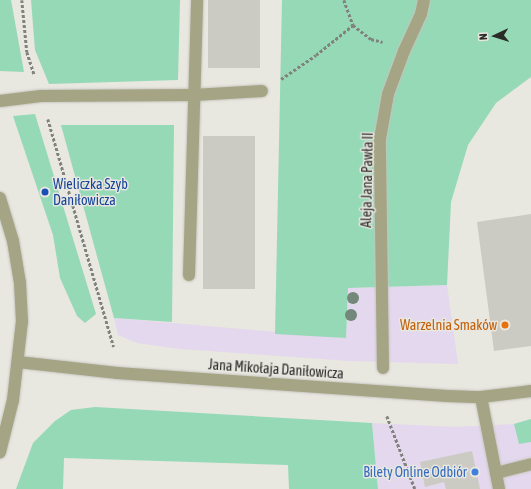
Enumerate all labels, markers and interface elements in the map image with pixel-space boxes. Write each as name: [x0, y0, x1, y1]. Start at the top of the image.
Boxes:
north arrow: [475, 16, 515, 56]
text: N: [477, 33, 489, 40]
street label: Aleja Jana Pawła II: [358, 132, 376, 228]
place label: Wieliczka Szyb Daniłowicza: [53, 176, 128, 208]
marker: Wieliczka Szyb Daniłowicza: [40, 187, 50, 197]
place label: Warzelnia Smaków: [400, 317, 497, 333]
marker: Warzelnia Smaków: [500, 320, 510, 330]
street label: Jana Mikołaja Daniłowicza: [208, 356, 344, 382]
place label: Bilety Online Odbiór: [363, 464, 467, 480]
marker: Bilety Online Odbiór: [470, 467, 480, 477]

